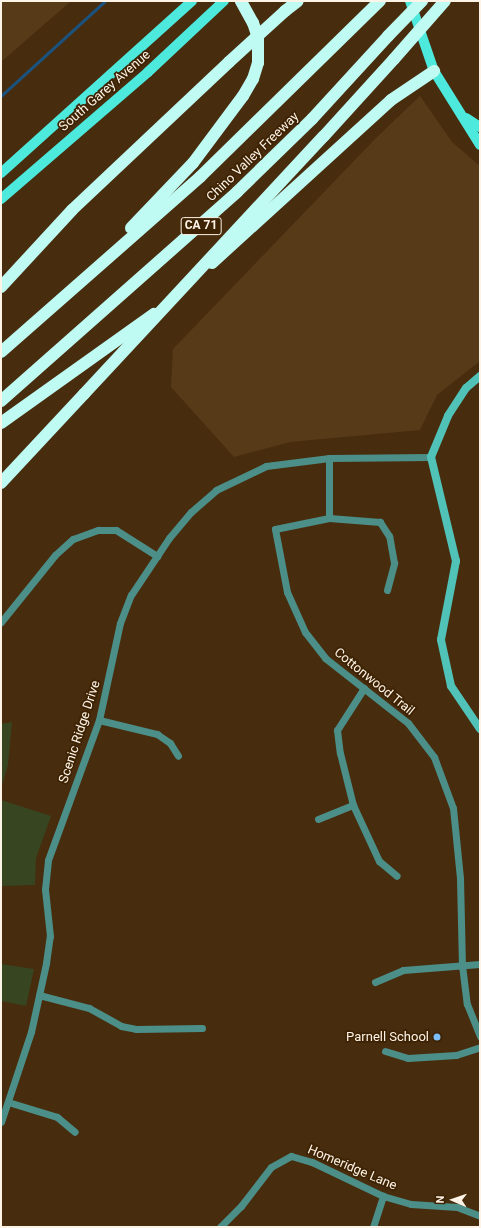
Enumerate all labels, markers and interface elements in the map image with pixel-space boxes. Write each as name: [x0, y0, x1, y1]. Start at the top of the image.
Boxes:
street label: South Garey Avenue: [56, 47, 154, 135]
street label: Chino Valley Freeway: [204, 109, 302, 205]
road number: CA 71: [180, 216, 222, 236]
street label: Cottonwood Trail: [331, 645, 417, 719]
street label: Scenic Ridge Drive: [56, 679, 104, 785]
place label: Parnell School: [346, 1029, 429, 1045]
marker: Parnell School: [432, 1032, 442, 1042]
street label: Homeridge Lane: [305, 1142, 399, 1194]
north arrow: [433, 1180, 473, 1220]
text: N: [434, 1195, 447, 1204]

